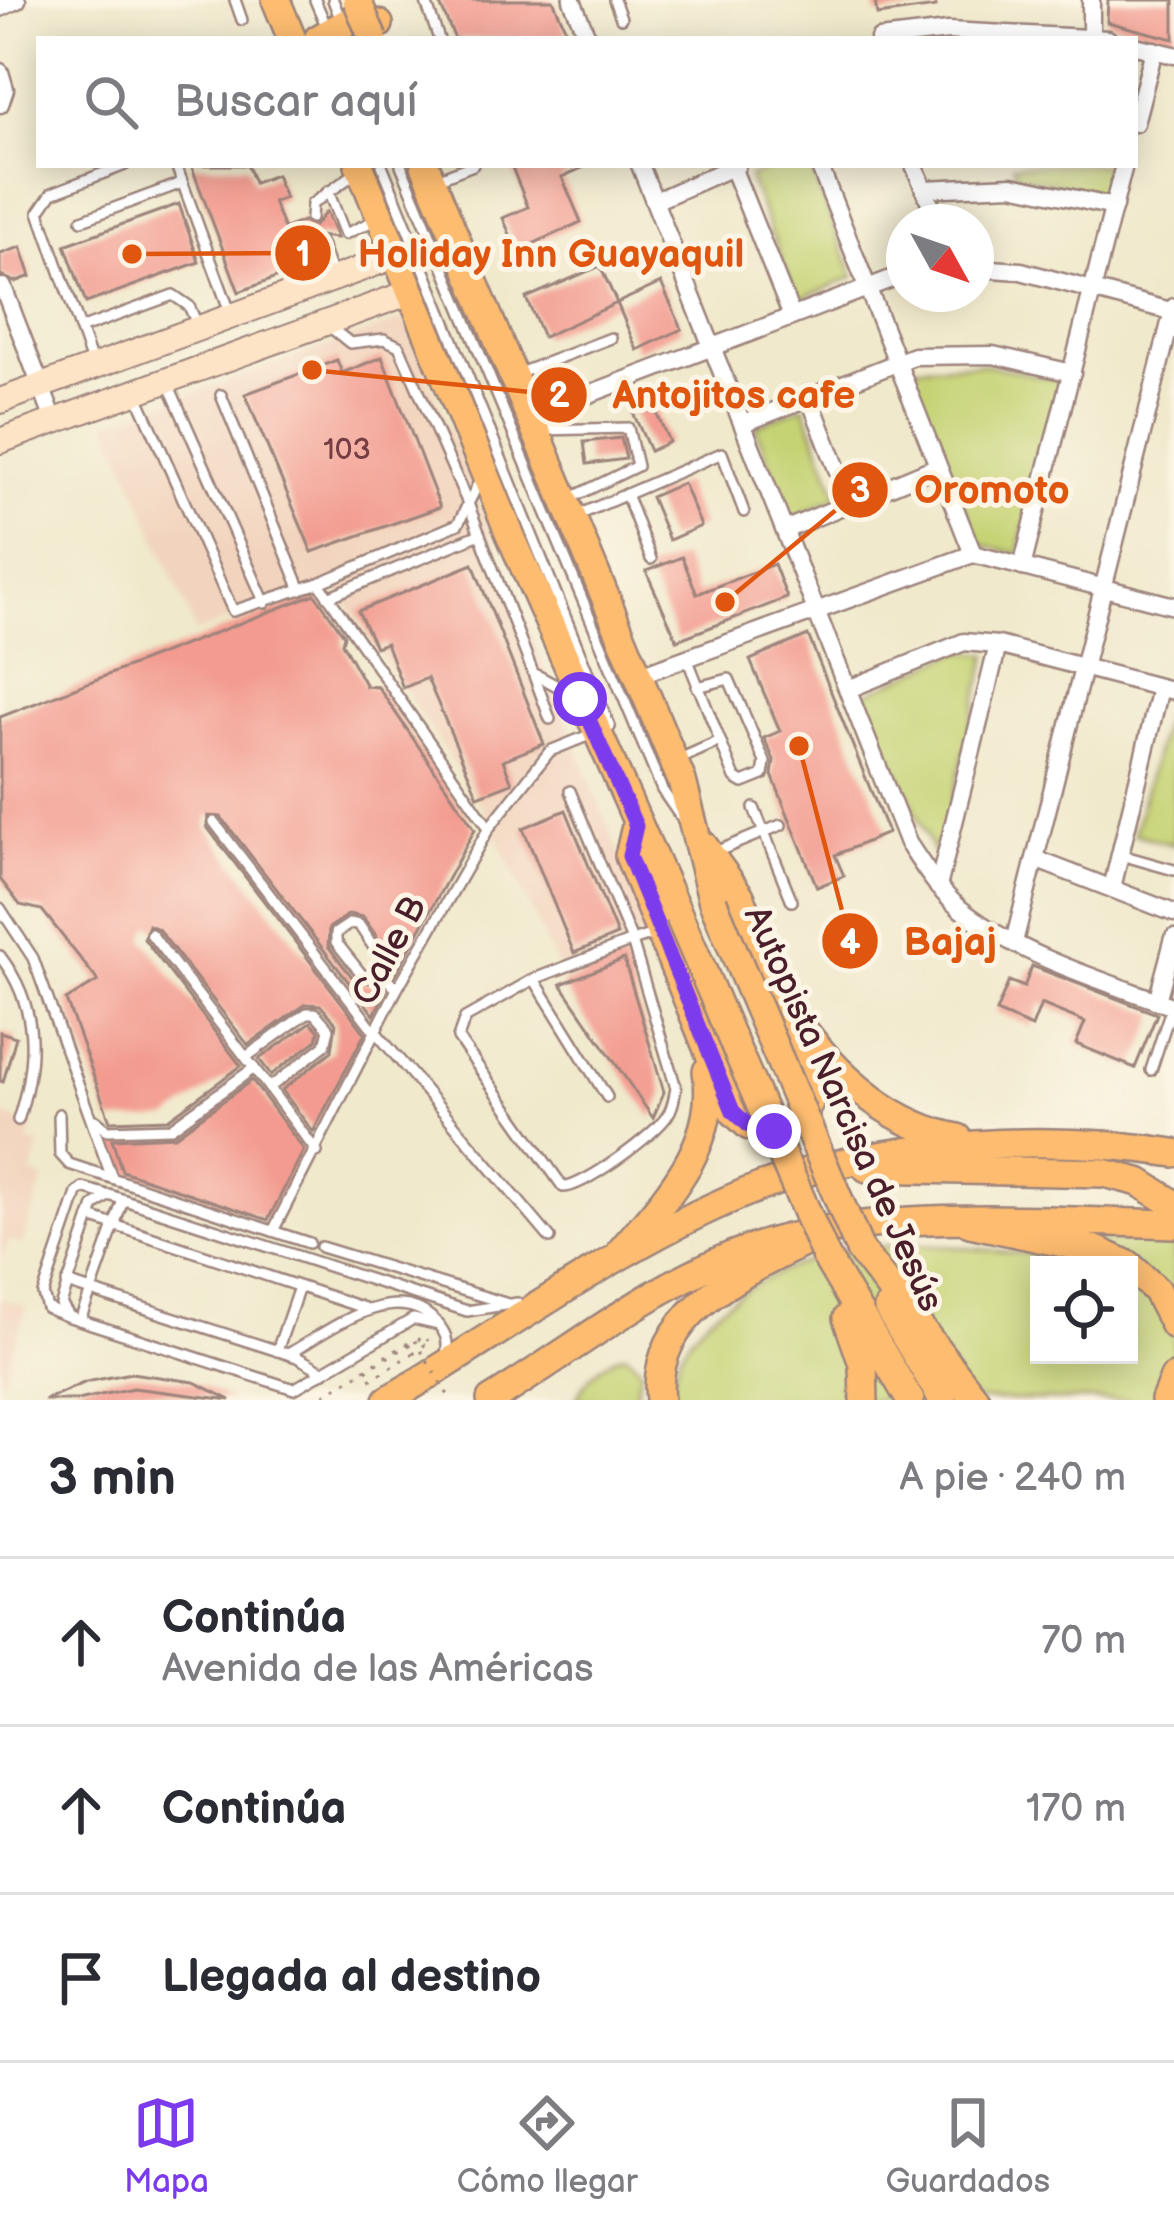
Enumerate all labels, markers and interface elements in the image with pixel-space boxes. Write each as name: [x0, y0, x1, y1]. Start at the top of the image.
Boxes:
search box: [36, 36, 1138, 168]
icon: search: [78, 69, 144, 135]
text: Buscar aquí: [174, 75, 417, 130]
north arrow: [886, 204, 994, 312]
callout: Holiday Inn Guayaquil: [273, 216, 769, 291]
text: Holiday Inn Guayaquil: [358, 232, 744, 279]
text: 1: [295, 234, 311, 277]
callout: Antojitos cafe: [529, 357, 880, 432]
text: Antojitos cafe: [612, 373, 855, 420]
text: 2: [548, 375, 570, 418]
house number: 103: [323, 432, 371, 468]
callout: Oromoto: [830, 452, 1094, 527]
text: Oromoto: [914, 468, 1070, 515]
text: 3: [849, 470, 871, 513]
route start: [553, 672, 607, 726]
street label: Calle B: [343, 889, 437, 1013]
street label: Autopista Narcisa de Jesús: [734, 900, 952, 1318]
callout: Bajaj: [820, 904, 1021, 979]
text: Bajaj: [903, 920, 997, 967]
text: 4: [839, 922, 861, 965]
route end: [747, 1104, 801, 1158]
map controls: [1030, 1256, 1138, 1364]
button: locate: [1030, 1256, 1138, 1364]
text: 3 min: [48, 1448, 176, 1509]
text: A pie · 240 m: [899, 1455, 1126, 1502]
text: Continúa: [162, 1591, 346, 1646]
icon: ahead: [48, 1609, 114, 1675]
text: 70 m: [1041, 1618, 1126, 1665]
text: Avenida de las Américas: [162, 1646, 594, 1693]
icon: ahead: [48, 1777, 114, 1843]
text: Continúa: [162, 1782, 346, 1837]
text: 170 m: [1026, 1786, 1126, 1833]
icon: arrive: [48, 1945, 114, 2011]
text: Llegada al destino: [162, 1950, 541, 2005]
tab: Mapa: [124, 2090, 209, 2202]
tab: Cómo llegar: [457, 2090, 638, 2202]
tab: Guardados: [885, 2090, 1050, 2202]

